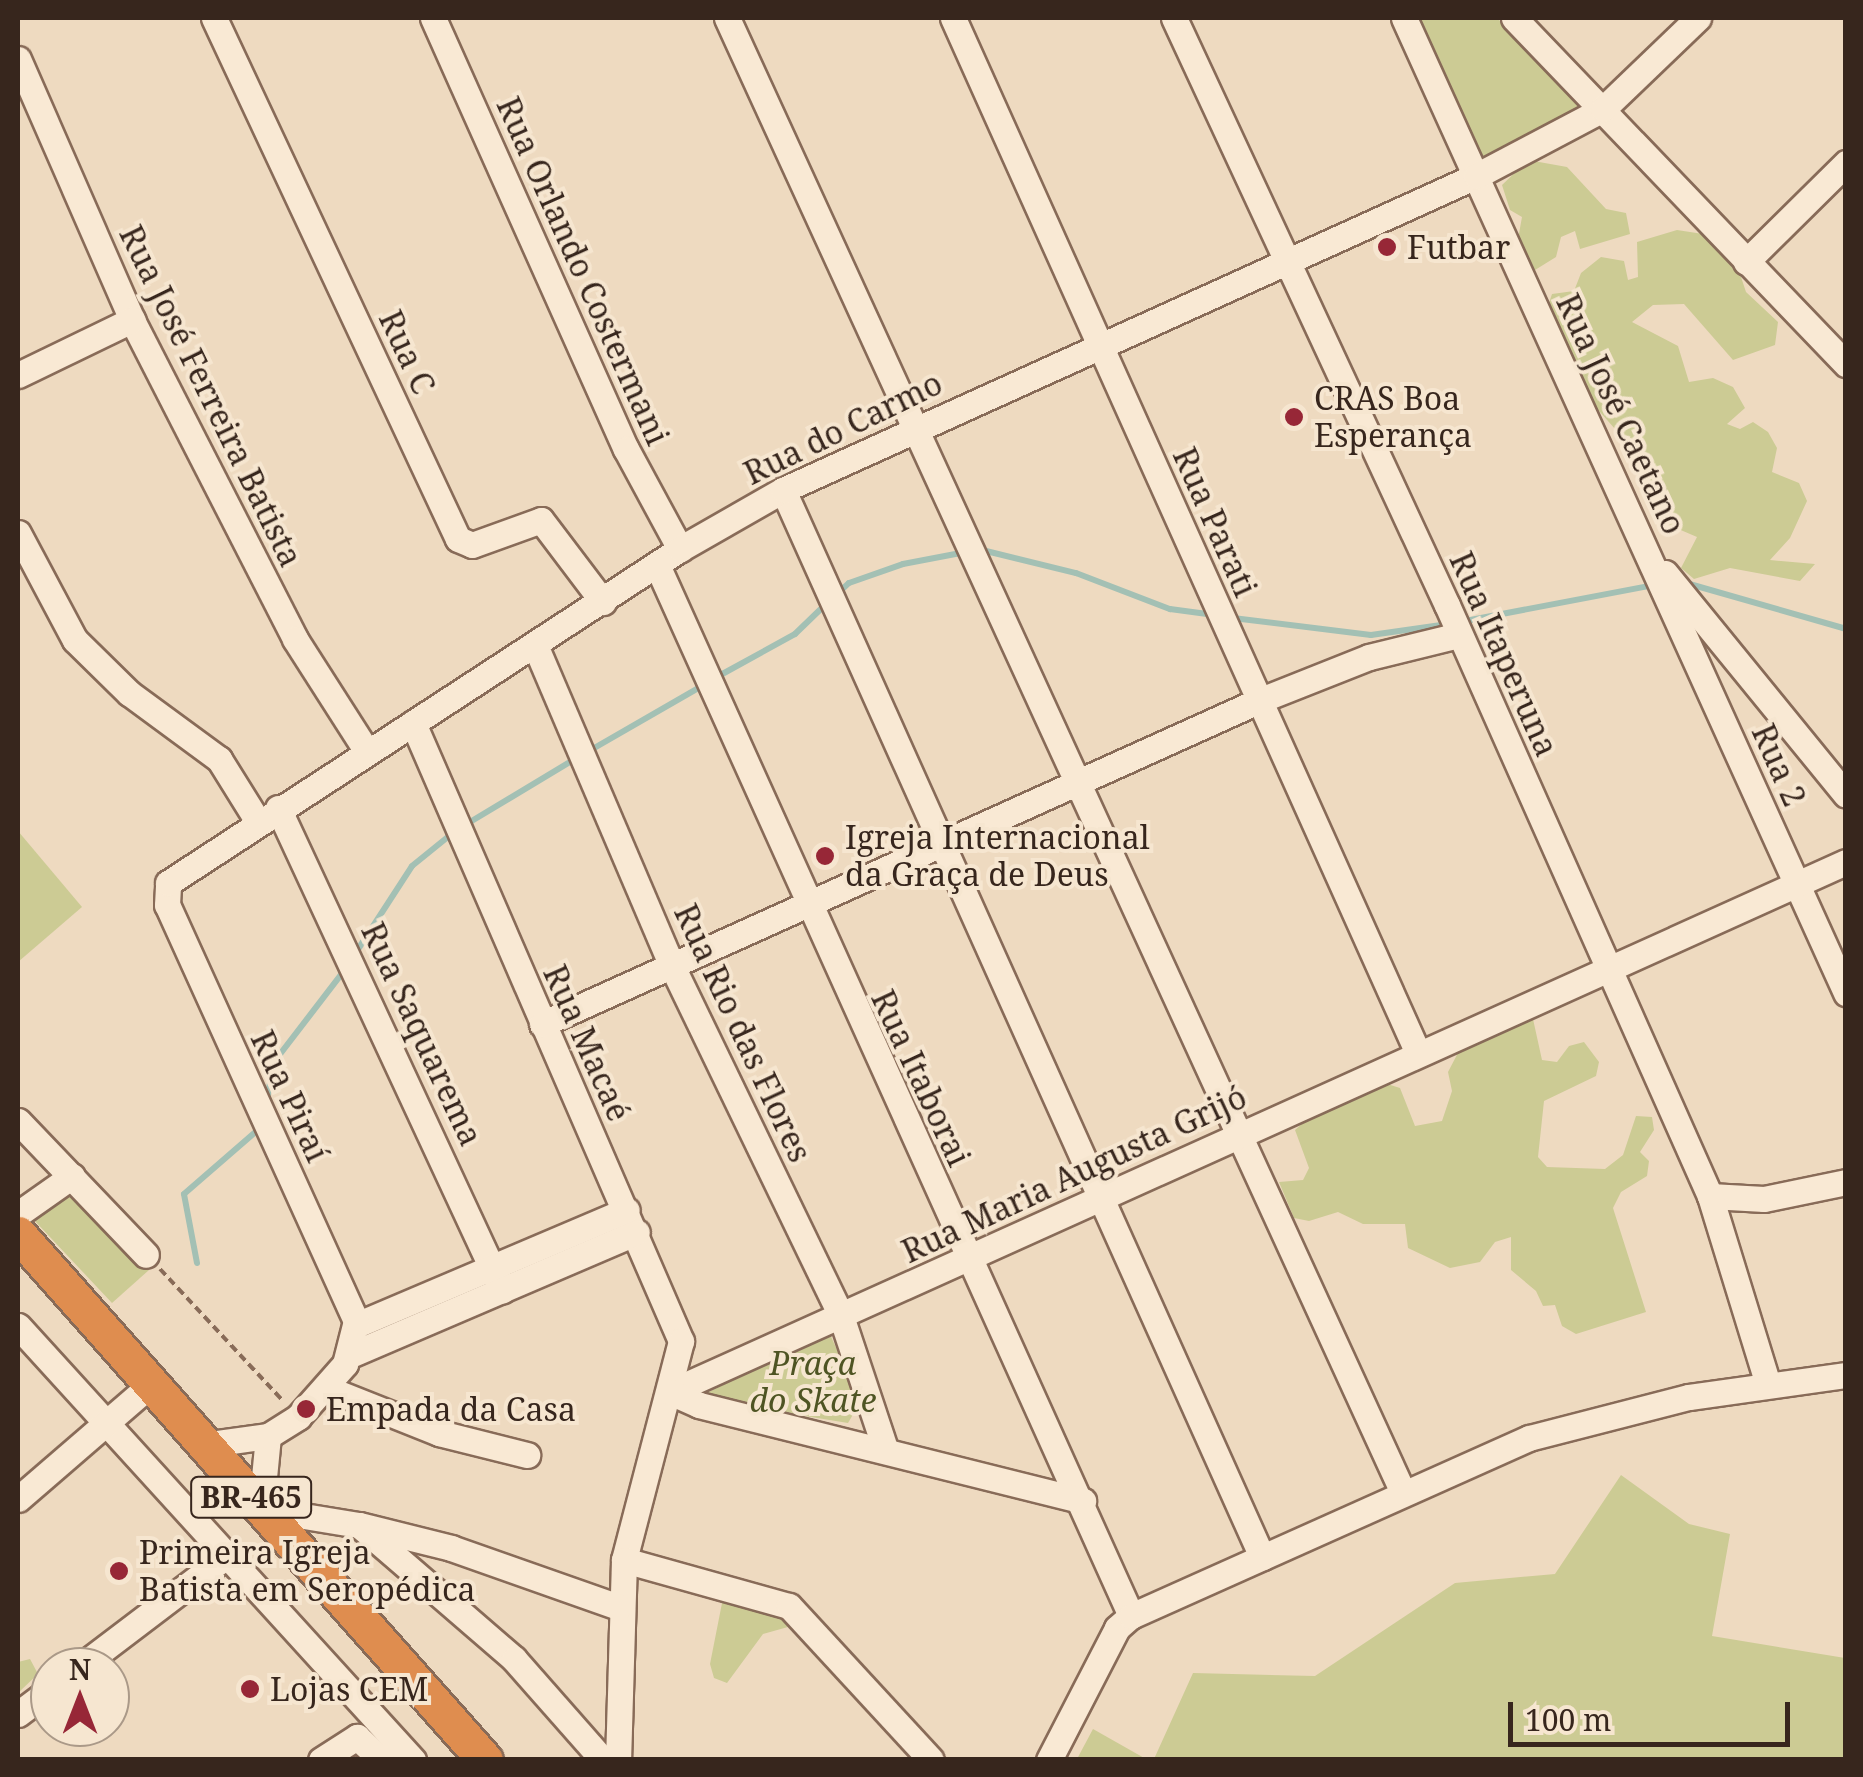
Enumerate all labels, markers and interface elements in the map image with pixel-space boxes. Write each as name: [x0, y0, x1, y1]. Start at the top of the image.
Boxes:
street label: Rua Orlando Costermani: [489, 91, 677, 451]
street label: Rua José Ferreira Batista: [112, 219, 310, 573]
place label: Futbar: [1407, 228, 1510, 266]
marker: Futbar: [1376, 236, 1398, 258]
street label: Rua José Caetano: [1549, 288, 1693, 540]
street label: Rua C: [371, 304, 443, 400]
street label: Rua do Carmo: [738, 364, 948, 492]
place label: CRAS Boa Esperança: [1314, 380, 1472, 455]
marker: CRAS Boa Esperança: [1283, 406, 1305, 428]
street label: Rua Parati: [1165, 442, 1265, 602]
street label: Rua Itaperuna: [1442, 546, 1566, 762]
street label: Rua 2: [1744, 718, 1814, 812]
place label: Igreja Internacional da Graça de Deus: [845, 819, 1150, 894]
marker: Igreja Internacional da Graça de Deus: [814, 845, 836, 867]
street label: Rua Rio das Flores: [666, 898, 820, 1168]
street label: Rua Saquarema: [354, 916, 490, 1152]
street label: Rua Macaé: [536, 959, 638, 1127]
street label: Rua Itaborai: [864, 984, 978, 1172]
street label: Rua Piraí: [243, 1024, 337, 1168]
street label: Rua Maria Augusta Grijó: [896, 1077, 1252, 1271]
park label: Praça do Skate: [750, 1345, 876, 1420]
place label: Empada da Casa: [326, 1390, 576, 1428]
marker: Empada da Casa: [295, 1398, 317, 1420]
road number: BR-465: [188, 1472, 314, 1522]
place label: Primeira Igreja Batista em Seropédica: [139, 1534, 476, 1609]
marker: Primeira Igreja Batista em Seropédica: [108, 1560, 130, 1582]
north arrow: [30, 1647, 130, 1747]
text: N: [69, 1650, 91, 1688]
place label: Lojas CEM: [270, 1670, 428, 1708]
marker: Lojas CEM: [239, 1678, 261, 1700]
scale bar: [1513, 1682, 1796, 1744]
text: 100 m: [1525, 1699, 1611, 1740]

